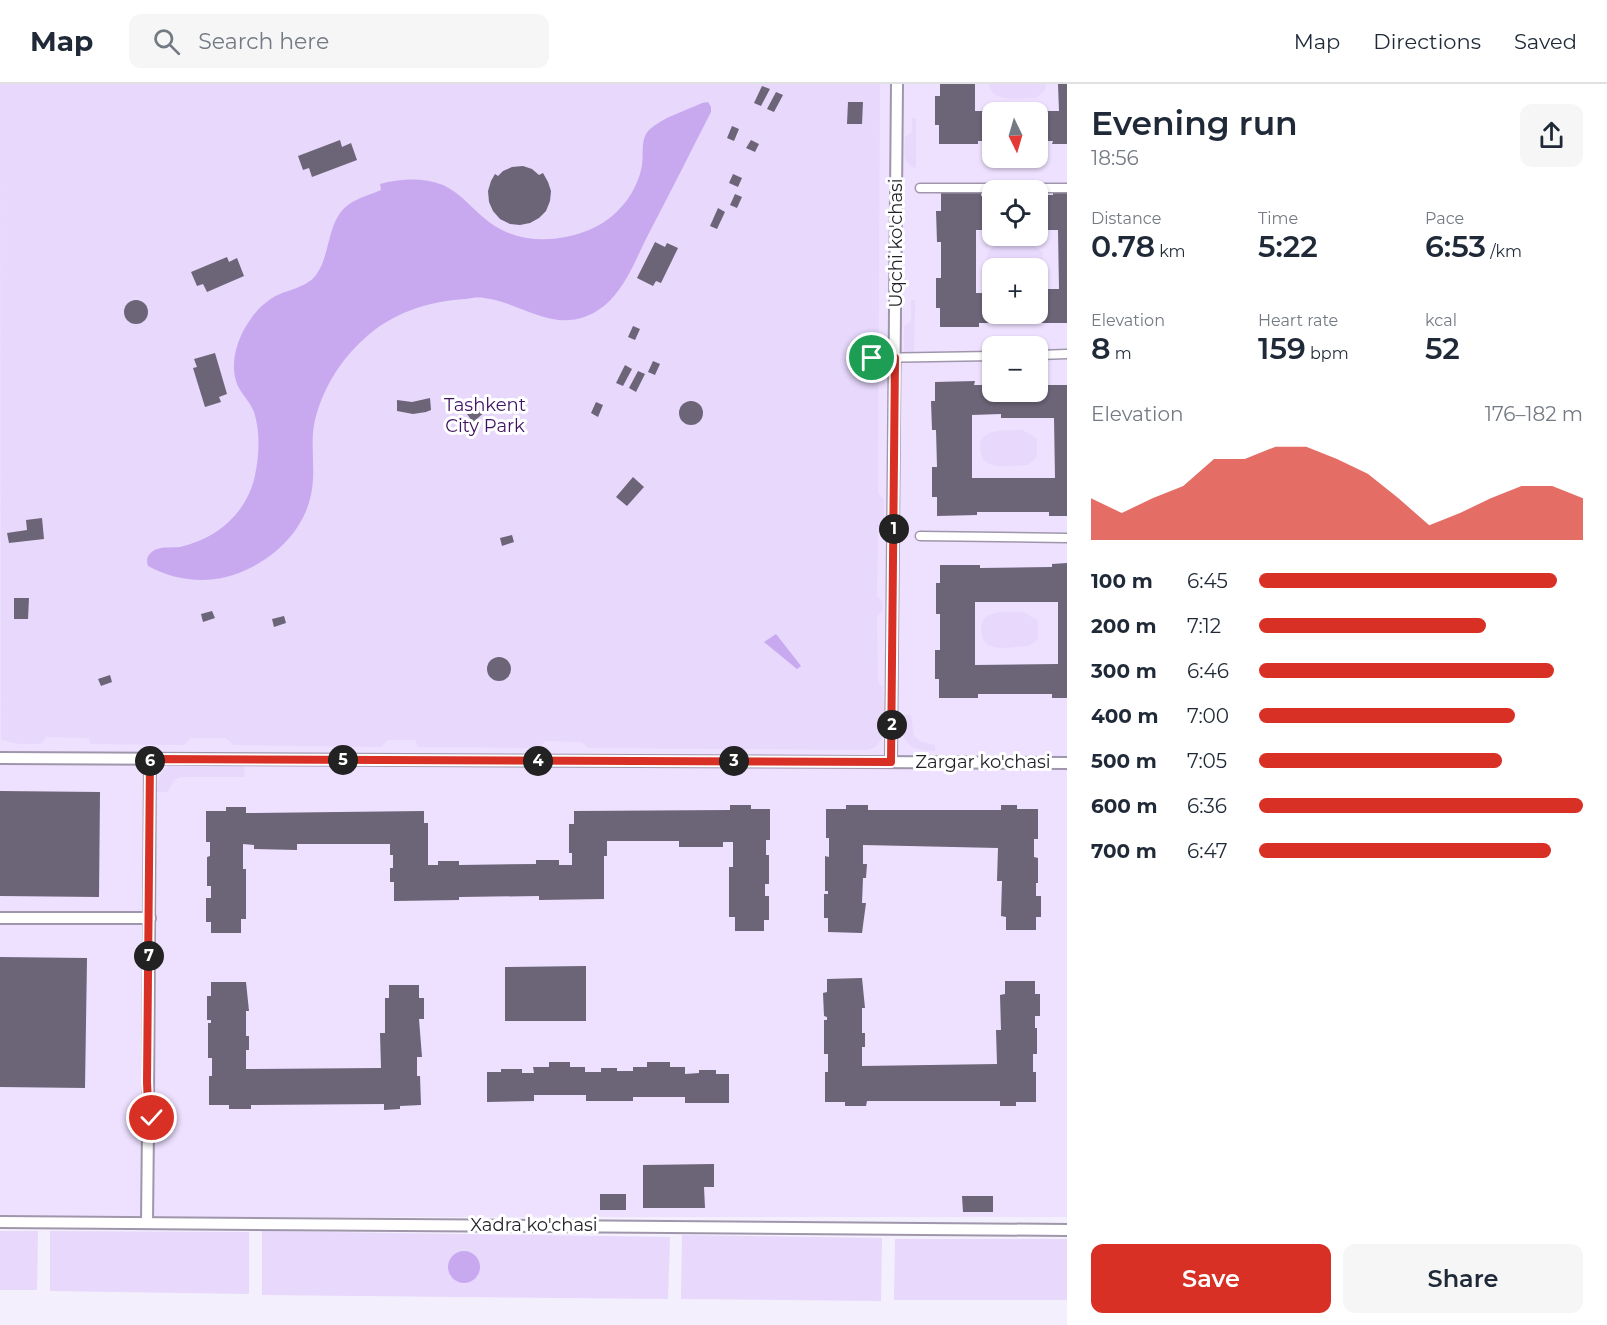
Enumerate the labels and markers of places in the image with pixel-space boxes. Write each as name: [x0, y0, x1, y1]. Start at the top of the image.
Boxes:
pin: [846, 332, 897, 383]
pin: 1: [879, 514, 909, 544]
pin: 2: [877, 710, 907, 740]
pin: 5: [328, 745, 358, 775]
pin: 6: [135, 746, 165, 776]
pin: 4: [523, 746, 553, 776]
pin: 3: [719, 746, 749, 776]
pin: 7: [134, 941, 164, 971]
pin: [126, 1092, 177, 1143]

